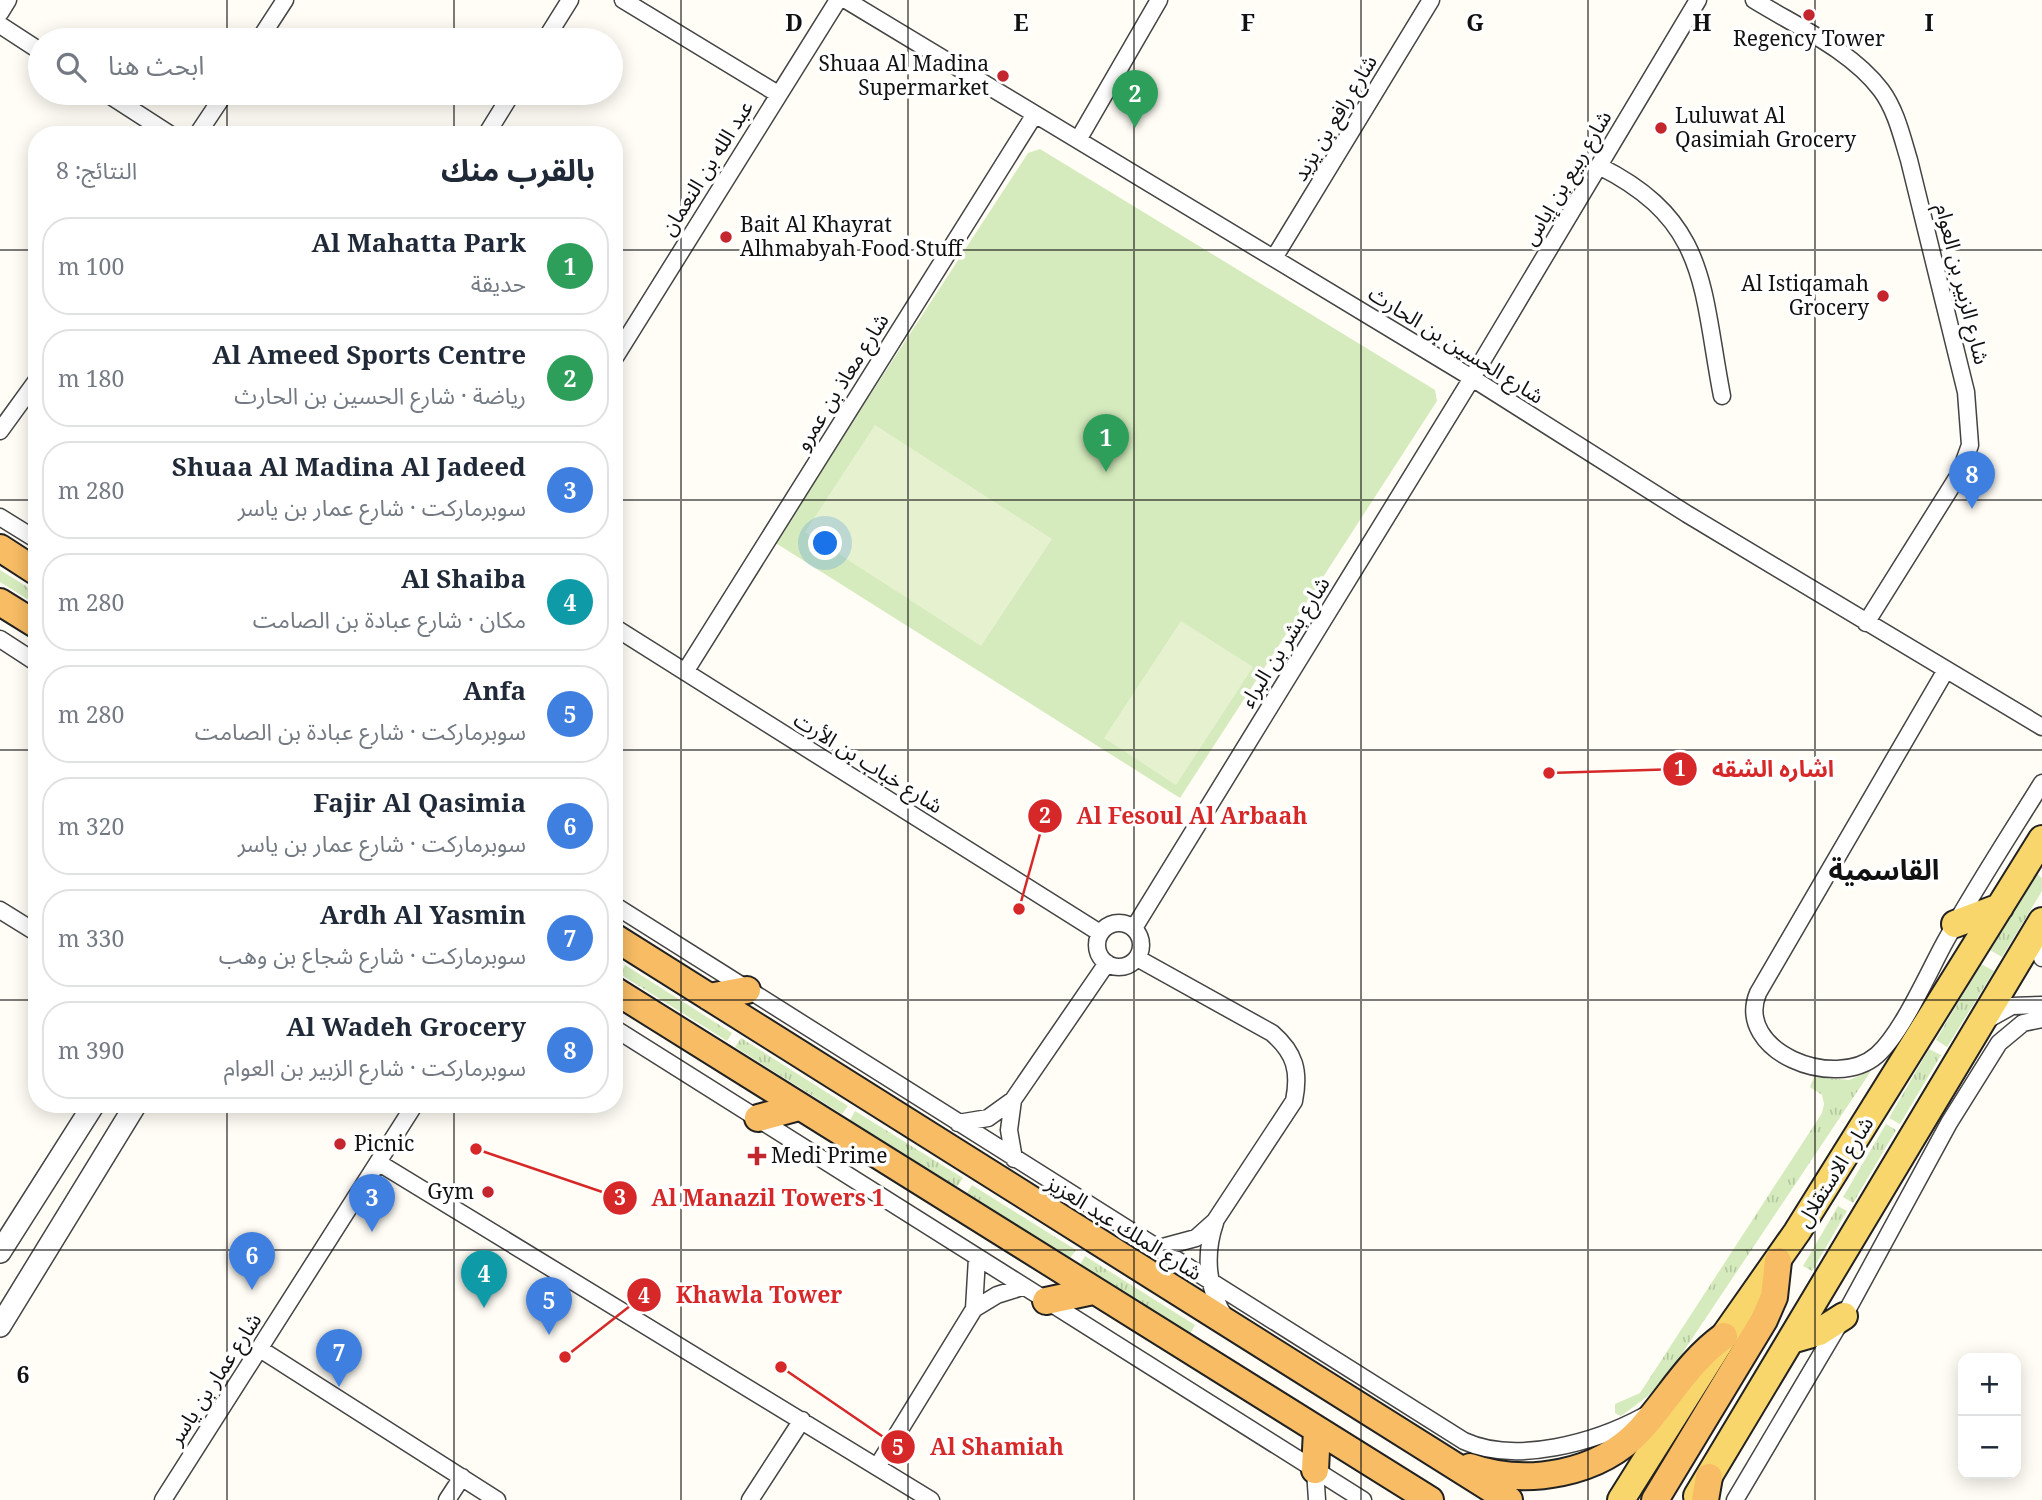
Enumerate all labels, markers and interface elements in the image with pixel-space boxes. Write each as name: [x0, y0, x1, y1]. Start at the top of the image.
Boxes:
text: D: [785, 6, 803, 38]
text: E: [1013, 6, 1029, 38]
text: F: [1241, 6, 1255, 38]
text: G: [1466, 6, 1484, 38]
text: H: [1693, 6, 1712, 38]
text: I: [1924, 6, 1934, 38]
marker: Regency Tower: [1801, 7, 1817, 23]
place label: Regency Tower: [1733, 24, 1885, 52]
search box: [28, 28, 623, 105]
text: ابحث هنا: [108, 47, 204, 83]
icon: search: [52, 48, 90, 86]
place label: Shuaa Al Madina Supermarket: [819, 49, 989, 101]
street label: شارع رافع بن يزيد: [1285, 49, 1385, 187]
marker: Shuaa Al Madina Supermarket: [995, 68, 1011, 84]
pin: 2: [1112, 70, 1158, 128]
street label: عبد الله بن النعمان: [653, 95, 759, 240]
place label: Luluwat Al Qasimiah Grocery: [1675, 101, 1856, 153]
street label: شارع ربيع بن إياس: [1515, 105, 1619, 251]
marker: Luluwat Al Qasimiah Grocery: [1653, 120, 1669, 136]
text: بالقرب منك: [441, 149, 595, 190]
text: النتائج: 8: [56, 154, 137, 186]
street label: شارع الزبير بن العوام: [1927, 200, 1996, 368]
place label: Bait Al Khayrat Alhmabyah Food Stuff: [740, 210, 965, 262]
text: Al Mahatta Park: [311, 224, 526, 260]
marker: Bait Al Khayrat Alhmabyah Food Stuff: [718, 229, 734, 245]
text: 100 m: [58, 250, 124, 282]
text: 1: [564, 250, 577, 282]
text: حديقة: [471, 267, 526, 299]
place label: Al Istiqamah Grocery: [1741, 269, 1869, 321]
street label: شارع الحسين بن الحارث: [1363, 279, 1549, 411]
marker: Al Istiqamah Grocery: [1875, 288, 1891, 304]
street label: شارع معاذ بن عمرو: [788, 308, 896, 456]
text: Al Ameed Sports Centre: [212, 336, 526, 372]
text: 180 m: [58, 362, 124, 394]
text: 2: [564, 362, 577, 394]
text: رياضة · شارع الحسين بن الحارث: [234, 379, 526, 411]
pin: 1: [1083, 414, 1129, 472]
text: Shuaa Al Madina Al Jadeed: [172, 448, 526, 484]
pin: 8: [1949, 451, 1995, 509]
text: 280 m: [58, 474, 124, 506]
text: 3: [564, 474, 577, 506]
text: سوبرماركت · شارع عمار بن ياسر: [238, 491, 526, 523]
your location: [808, 526, 842, 560]
text: Al Shaiba: [401, 560, 526, 596]
street label: شارع بشر بن البراء: [1233, 571, 1337, 713]
text: 280 m: [58, 586, 124, 618]
text: 4: [564, 586, 577, 618]
text: مكان · شارع عبادة بن الصامت: [253, 603, 526, 635]
text: Anfa: [463, 672, 526, 708]
text: 280 m: [58, 698, 124, 730]
text: 5: [564, 698, 577, 730]
street label: شارع خباب بن الأرت: [788, 705, 948, 821]
text: سوبرماركت · شارع عبادة بن الصامت: [195, 715, 526, 747]
callout: اشاره الشقه: [1663, 747, 1848, 791]
text: اشاره الشقه: [1712, 752, 1834, 784]
text: 1: [1674, 754, 1686, 782]
text: Fajir Al Qasimia: [313, 784, 526, 820]
callout: Al Fesoul Al Arbaah: [1028, 794, 1322, 838]
text: Al Fesoul Al Arbaah: [1076, 799, 1308, 831]
text: 2: [1039, 801, 1051, 829]
text: 320 m: [58, 810, 124, 842]
text: 6: [564, 810, 577, 842]
text: سوبرماركت · شارع عمار بن ياسر: [238, 827, 526, 859]
district label: القاسمية: [1829, 850, 1939, 888]
text: Ardh Al Yasmin: [320, 896, 526, 932]
text: 330 m: [58, 922, 124, 954]
text: 7: [564, 922, 577, 954]
text: سوبرماركت · شارع شجاع بن وهب: [219, 939, 526, 971]
text: Al Wadeh Grocery: [286, 1008, 526, 1044]
text: 390 m: [58, 1034, 124, 1066]
text: 8: [564, 1034, 577, 1066]
text: سوبرماركت · شارع الزبير بن العوام: [224, 1051, 526, 1083]
street label: شارع الاستقلال: [1789, 1111, 1881, 1233]
place label: Picnic: [354, 1129, 414, 1157]
marker: Picnic: [332, 1136, 348, 1152]
place label: Medi Prime: [771, 1141, 887, 1169]
marker: Medi Prime: [749, 1148, 765, 1164]
street label: شارع الملك عبد العزيز: [1040, 1168, 1208, 1288]
pin: 3: [349, 1174, 395, 1232]
callout: Al Manazil Towers 1: [602, 1176, 899, 1220]
place label: Gym: [427, 1177, 474, 1205]
text: Al Manazil Towers 1: [651, 1181, 885, 1213]
text: 3: [614, 1183, 626, 1211]
marker: Gym: [480, 1184, 496, 1200]
pin: 6: [229, 1232, 275, 1290]
pin: 4: [461, 1250, 507, 1308]
callout: Khawla Tower: [627, 1273, 856, 1317]
pin: 5: [526, 1277, 572, 1335]
text: Khawla Tower: [676, 1278, 842, 1310]
text: 4: [638, 1281, 650, 1309]
street label: شارع عمار بن ياسر: [160, 1307, 269, 1452]
pin: 7: [316, 1329, 362, 1387]
map controls: [1958, 1353, 2021, 1479]
button: +: [1958, 1353, 2021, 1416]
text: 6: [17, 1358, 30, 1390]
button: −: [1958, 1416, 2021, 1479]
callout: Al Shamiah: [881, 1425, 1078, 1469]
text: Al Shamiah: [930, 1430, 1064, 1462]
text: 5: [892, 1433, 904, 1461]

